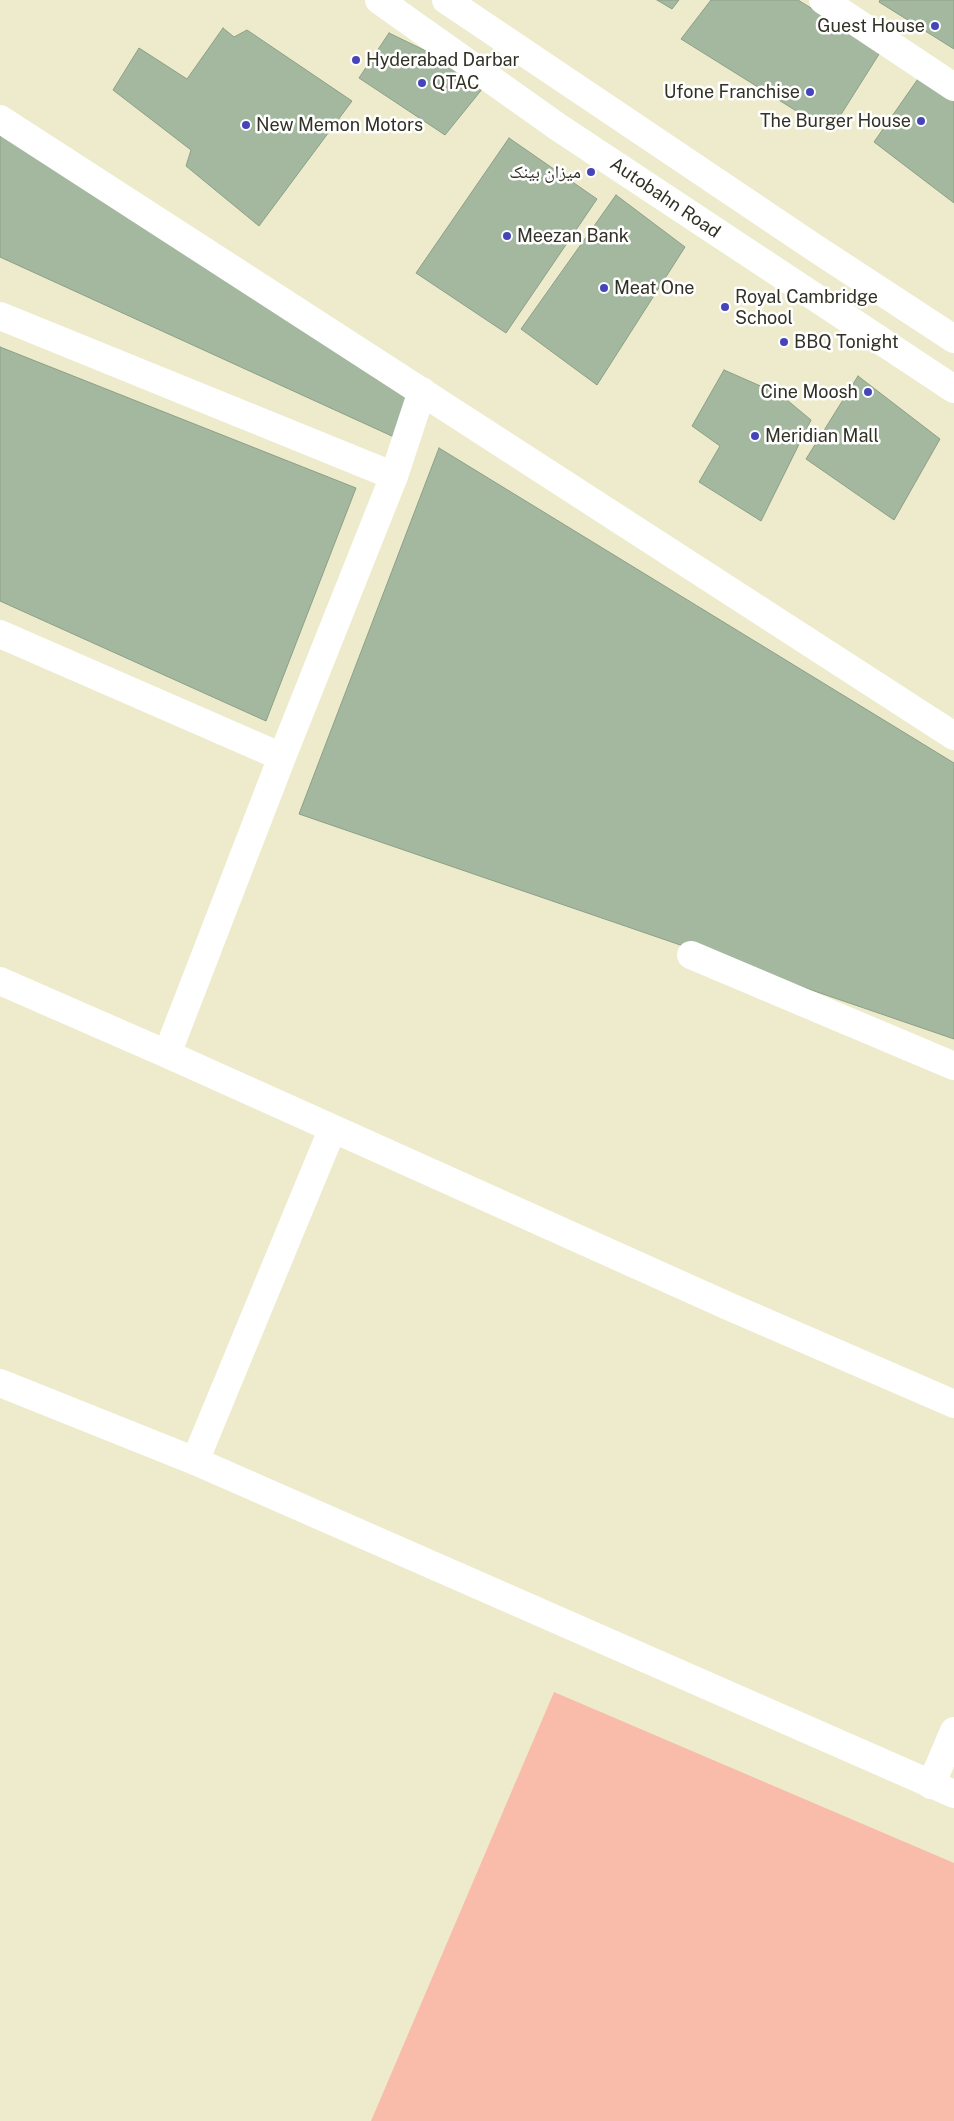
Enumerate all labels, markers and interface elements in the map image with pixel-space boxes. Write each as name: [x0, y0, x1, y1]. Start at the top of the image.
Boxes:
place label: Guest House: [817, 15, 925, 37]
marker: Guest House: [929, 20, 941, 32]
place label: Hyderabad Darbar: [366, 49, 520, 71]
marker: Hyderabad Darbar: [350, 54, 362, 66]
place label: QTAC: [432, 72, 479, 94]
marker: QTAC: [416, 77, 428, 89]
place label: Ufone Franchise: [664, 81, 800, 103]
marker: Ufone Franchise: [804, 86, 816, 98]
place label: The Burger House: [760, 110, 911, 132]
place label: New Memon Motors: [256, 114, 423, 136]
marker: The Burger House: [915, 115, 927, 127]
marker: New Memon Motors: [240, 119, 252, 131]
street label: Autobahn Road: [606, 153, 724, 243]
place label: میزان بینک: [509, 161, 581, 183]
marker: میزان بینک: [585, 166, 597, 178]
place label: Meezan Bank: [517, 225, 629, 247]
marker: Meezan Bank: [501, 230, 513, 242]
place label: Meat One: [614, 277, 695, 299]
marker: Meat One: [598, 282, 610, 294]
place label: Royal Cambridge School: [735, 286, 878, 328]
marker: Royal Cambridge School: [719, 301, 731, 313]
place label: BBQ Tonight: [794, 331, 899, 353]
marker: BBQ Tonight: [778, 336, 790, 348]
place label: Cine Moosh: [760, 381, 858, 403]
marker: Cine Moosh: [862, 386, 874, 398]
place label: Meridian Mall: [765, 425, 879, 447]
marker: Meridian Mall: [749, 430, 761, 442]

